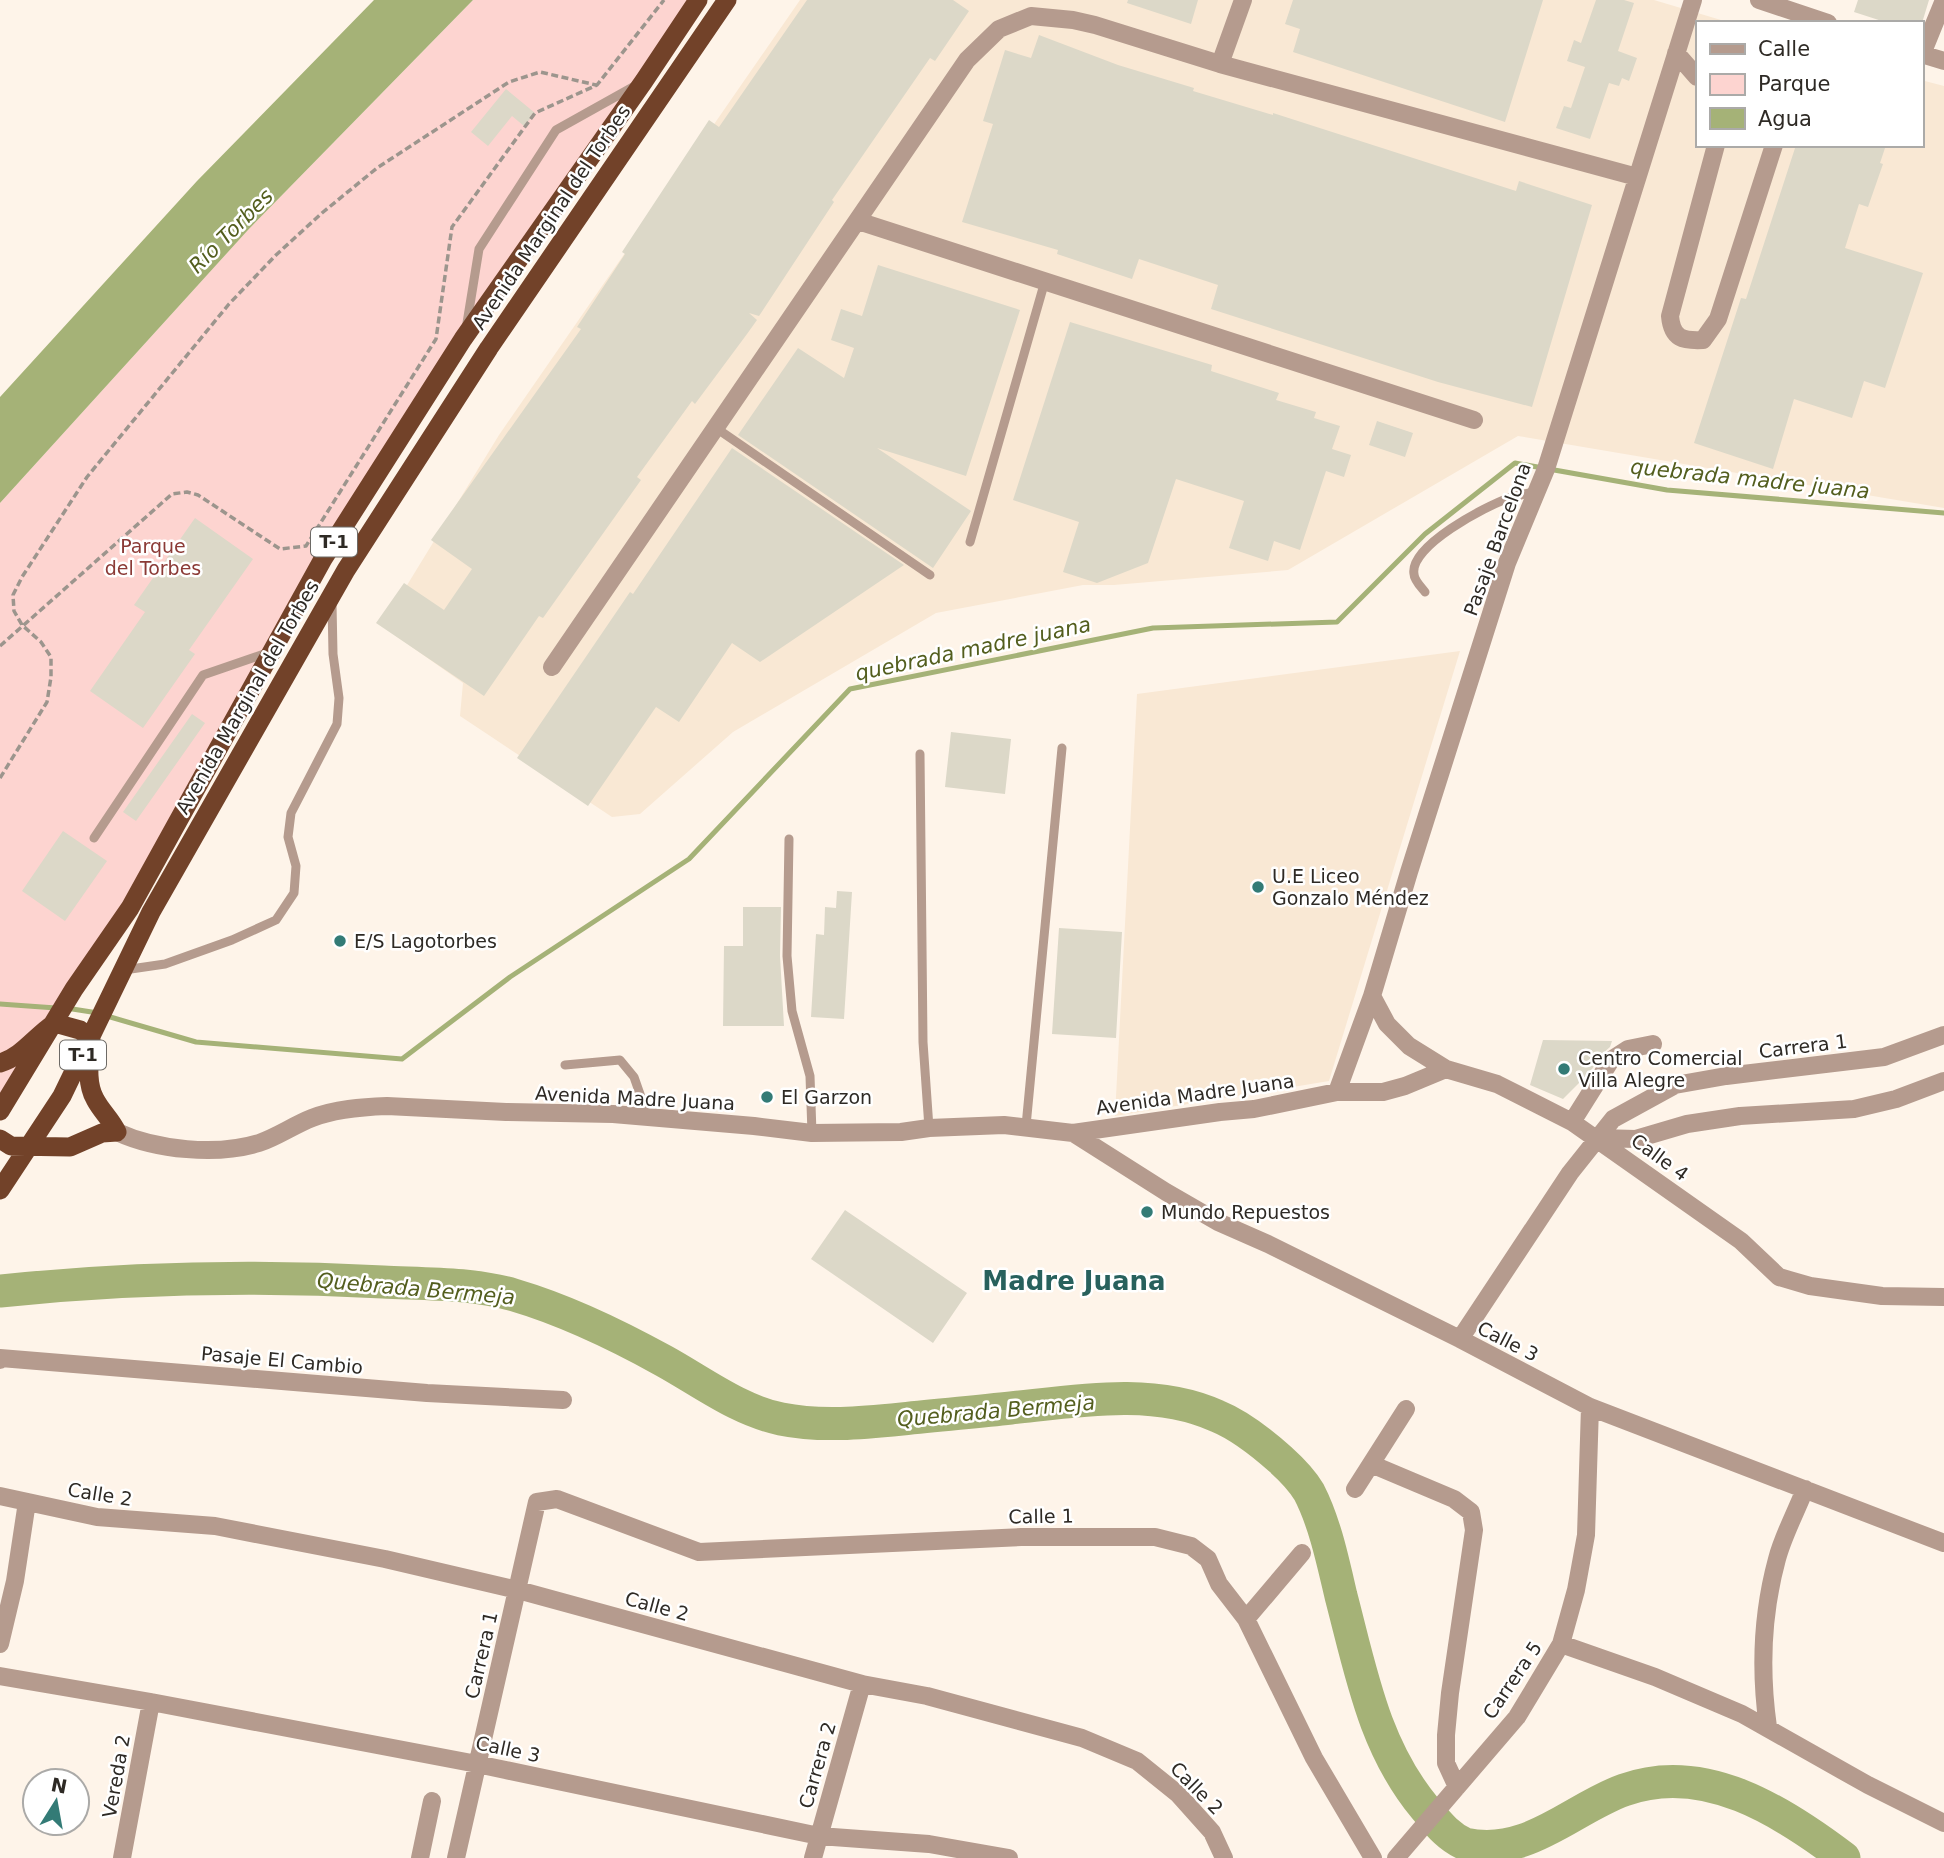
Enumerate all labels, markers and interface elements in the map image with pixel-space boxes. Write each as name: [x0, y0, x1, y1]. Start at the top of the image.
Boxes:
legend: [1696, 21, 1923, 147]
text: Calle: [1758, 37, 1810, 61]
text: Parque: [1758, 72, 1830, 96]
street label: Avenida Marginal del Torbes: [467, 100, 635, 334]
text: Agua: [1758, 107, 1812, 131]
water label: Río Torbes: [184, 184, 278, 278]
water label: quebrada madre juana: [1629, 455, 1871, 503]
street label: Pasaje Barcelona: [1459, 459, 1535, 619]
road number: T-1: [311, 528, 357, 556]
park label: Parque del Torbes: [105, 535, 201, 579]
street label: Avenida Marginal del Torbes: [171, 576, 323, 818]
water label: quebrada madre juana: [853, 612, 1093, 686]
place label: U.E Liceo Gonzalo Méndez: [1272, 865, 1429, 909]
marker: U.E Liceo Gonzalo Méndez: [1250, 879, 1266, 895]
place label: E/S Lagotorbes: [354, 930, 497, 952]
marker: E/S Lagotorbes: [332, 933, 348, 949]
street label: Carrera 1: [1757, 1030, 1849, 1062]
road number: T-1: [60, 1040, 106, 1070]
place label: Centro Comercial Villa Alegre: [1578, 1047, 1743, 1091]
marker: Centro Comercial Villa Alegre: [1556, 1061, 1572, 1077]
street label: Avenida Madre Juana: [1094, 1069, 1296, 1119]
street label: Avenida Madre Juana: [535, 1082, 735, 1114]
place label: El Garzon: [781, 1086, 872, 1108]
marker: El Garzon: [759, 1089, 775, 1105]
street label: Calle 4: [1627, 1129, 1693, 1185]
place label: Mundo Repuestos: [1161, 1201, 1330, 1223]
marker: Mundo Repuestos: [1139, 1204, 1155, 1220]
district label: Madre Juana: [982, 1266, 1166, 1296]
water label: Quebrada Bermeja: [316, 1268, 516, 1310]
street label: Calle 3: [1474, 1316, 1542, 1366]
street label: Pasaje El Cambio: [200, 1342, 364, 1378]
water label: Quebrada Bermeja: [896, 1390, 1096, 1432]
street label: Calle 2: [66, 1478, 134, 1510]
street label: Calle 1: [1008, 1504, 1074, 1528]
street label: Calle 2: [623, 1587, 691, 1625]
street label: Carrera 1: [460, 1609, 502, 1701]
street label: Carrera 5: [1478, 1637, 1546, 1723]
street label: Carrera 2: [794, 1719, 840, 1811]
street label: Calle 3: [474, 1731, 542, 1767]
street label: Vereda 2: [98, 1733, 134, 1819]
street label: Calle 2: [1166, 1757, 1228, 1819]
north arrow: [21, 1767, 91, 1837]
text: N: [49, 1773, 69, 1798]

